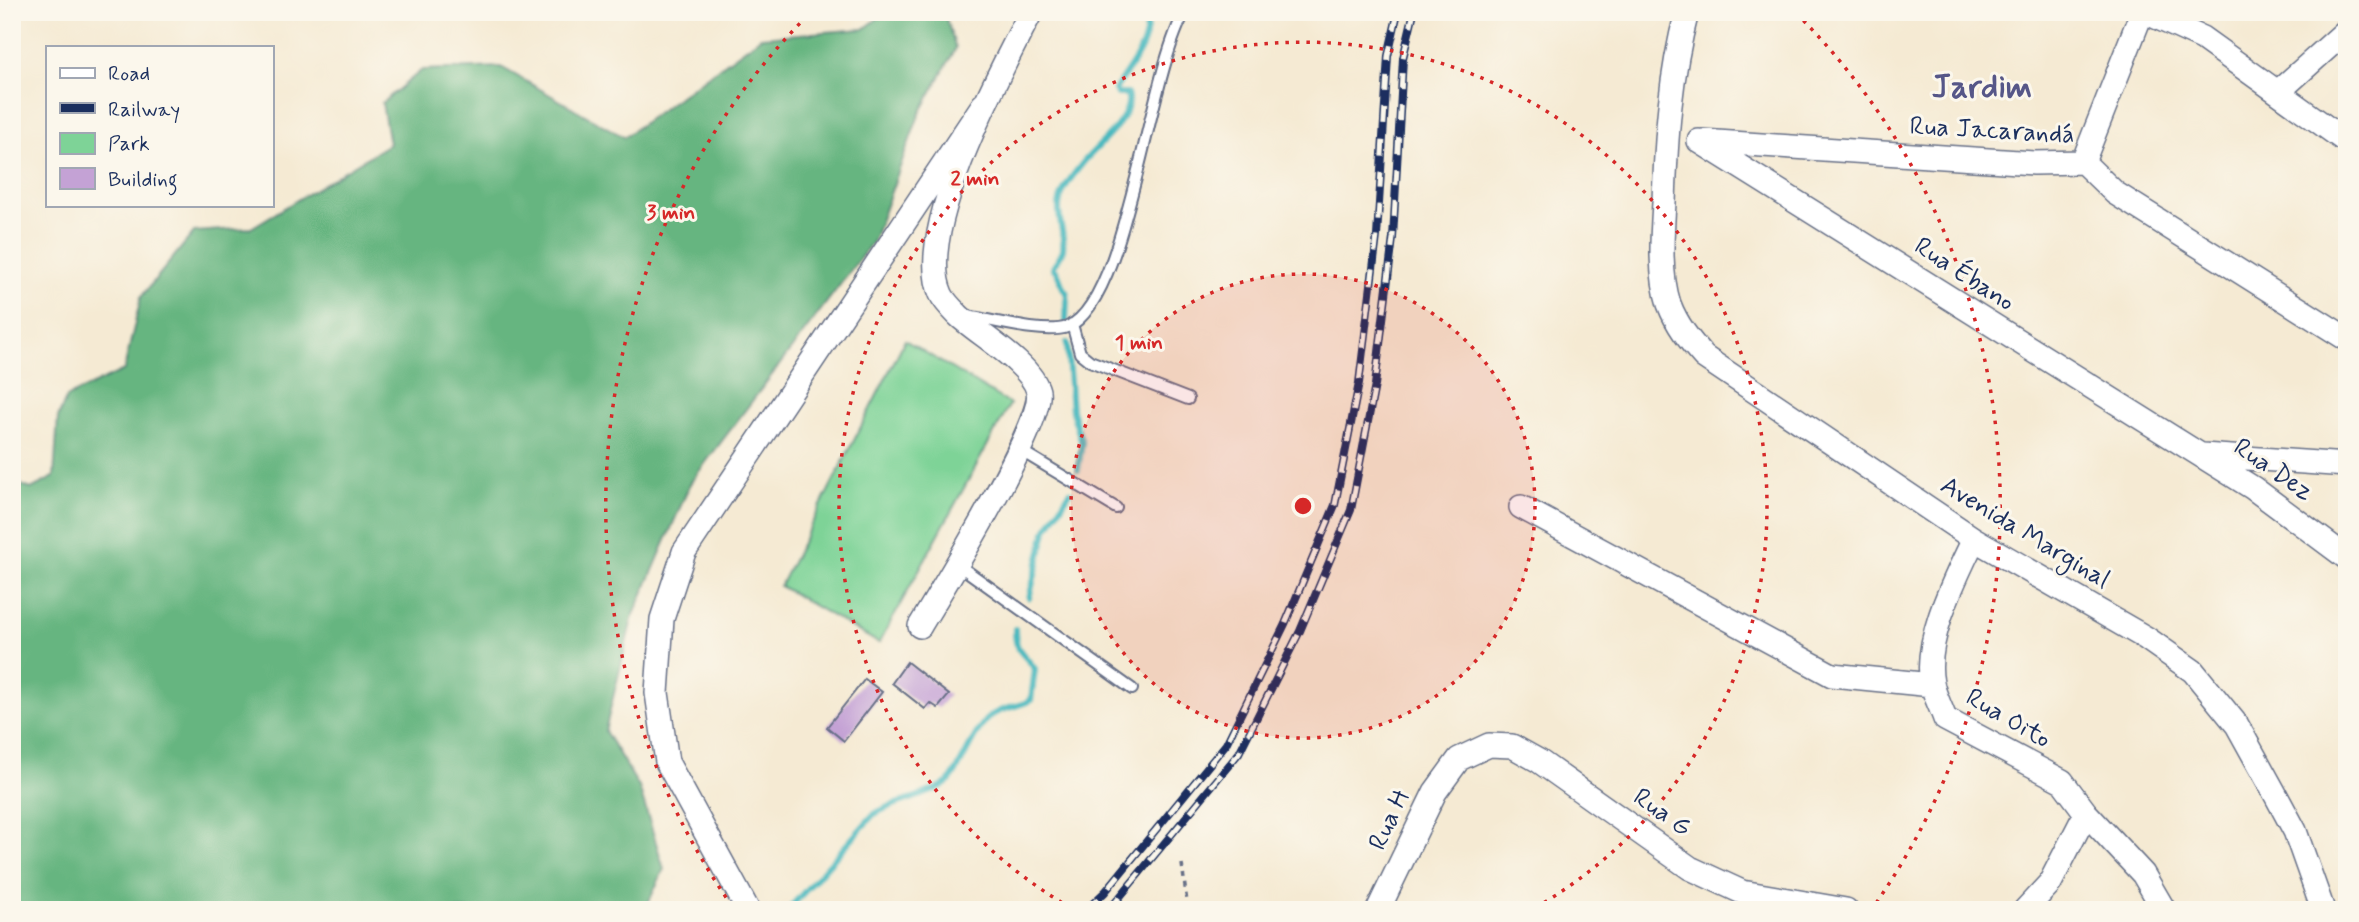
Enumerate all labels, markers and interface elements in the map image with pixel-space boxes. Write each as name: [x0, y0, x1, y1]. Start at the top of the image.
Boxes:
legend: [46, 46, 273, 206]
text: Road: [108, 60, 150, 88]
district label: Jardim: [1932, 66, 2032, 110]
text: Railway: [108, 96, 180, 124]
street label: Rua Jacarandá: [1909, 110, 2075, 152]
text: Park: [108, 130, 150, 158]
text: 2 min: [950, 165, 1000, 193]
text: Building: [108, 166, 178, 196]
text: 3 min: [647, 199, 695, 227]
street label: Rua Ébano: [1907, 228, 2022, 320]
text: 1 min: [1115, 329, 1163, 357]
street label: Rua Dez: [2226, 431, 2320, 509]
street label: Avenida Marginal: [1933, 469, 2116, 599]
centre of rings: [1291, 494, 1315, 518]
street label: Rua Oito: [1959, 681, 2057, 757]
street label: Rua G: [1626, 781, 1698, 845]
street label: Rua H: [1361, 784, 1419, 856]

